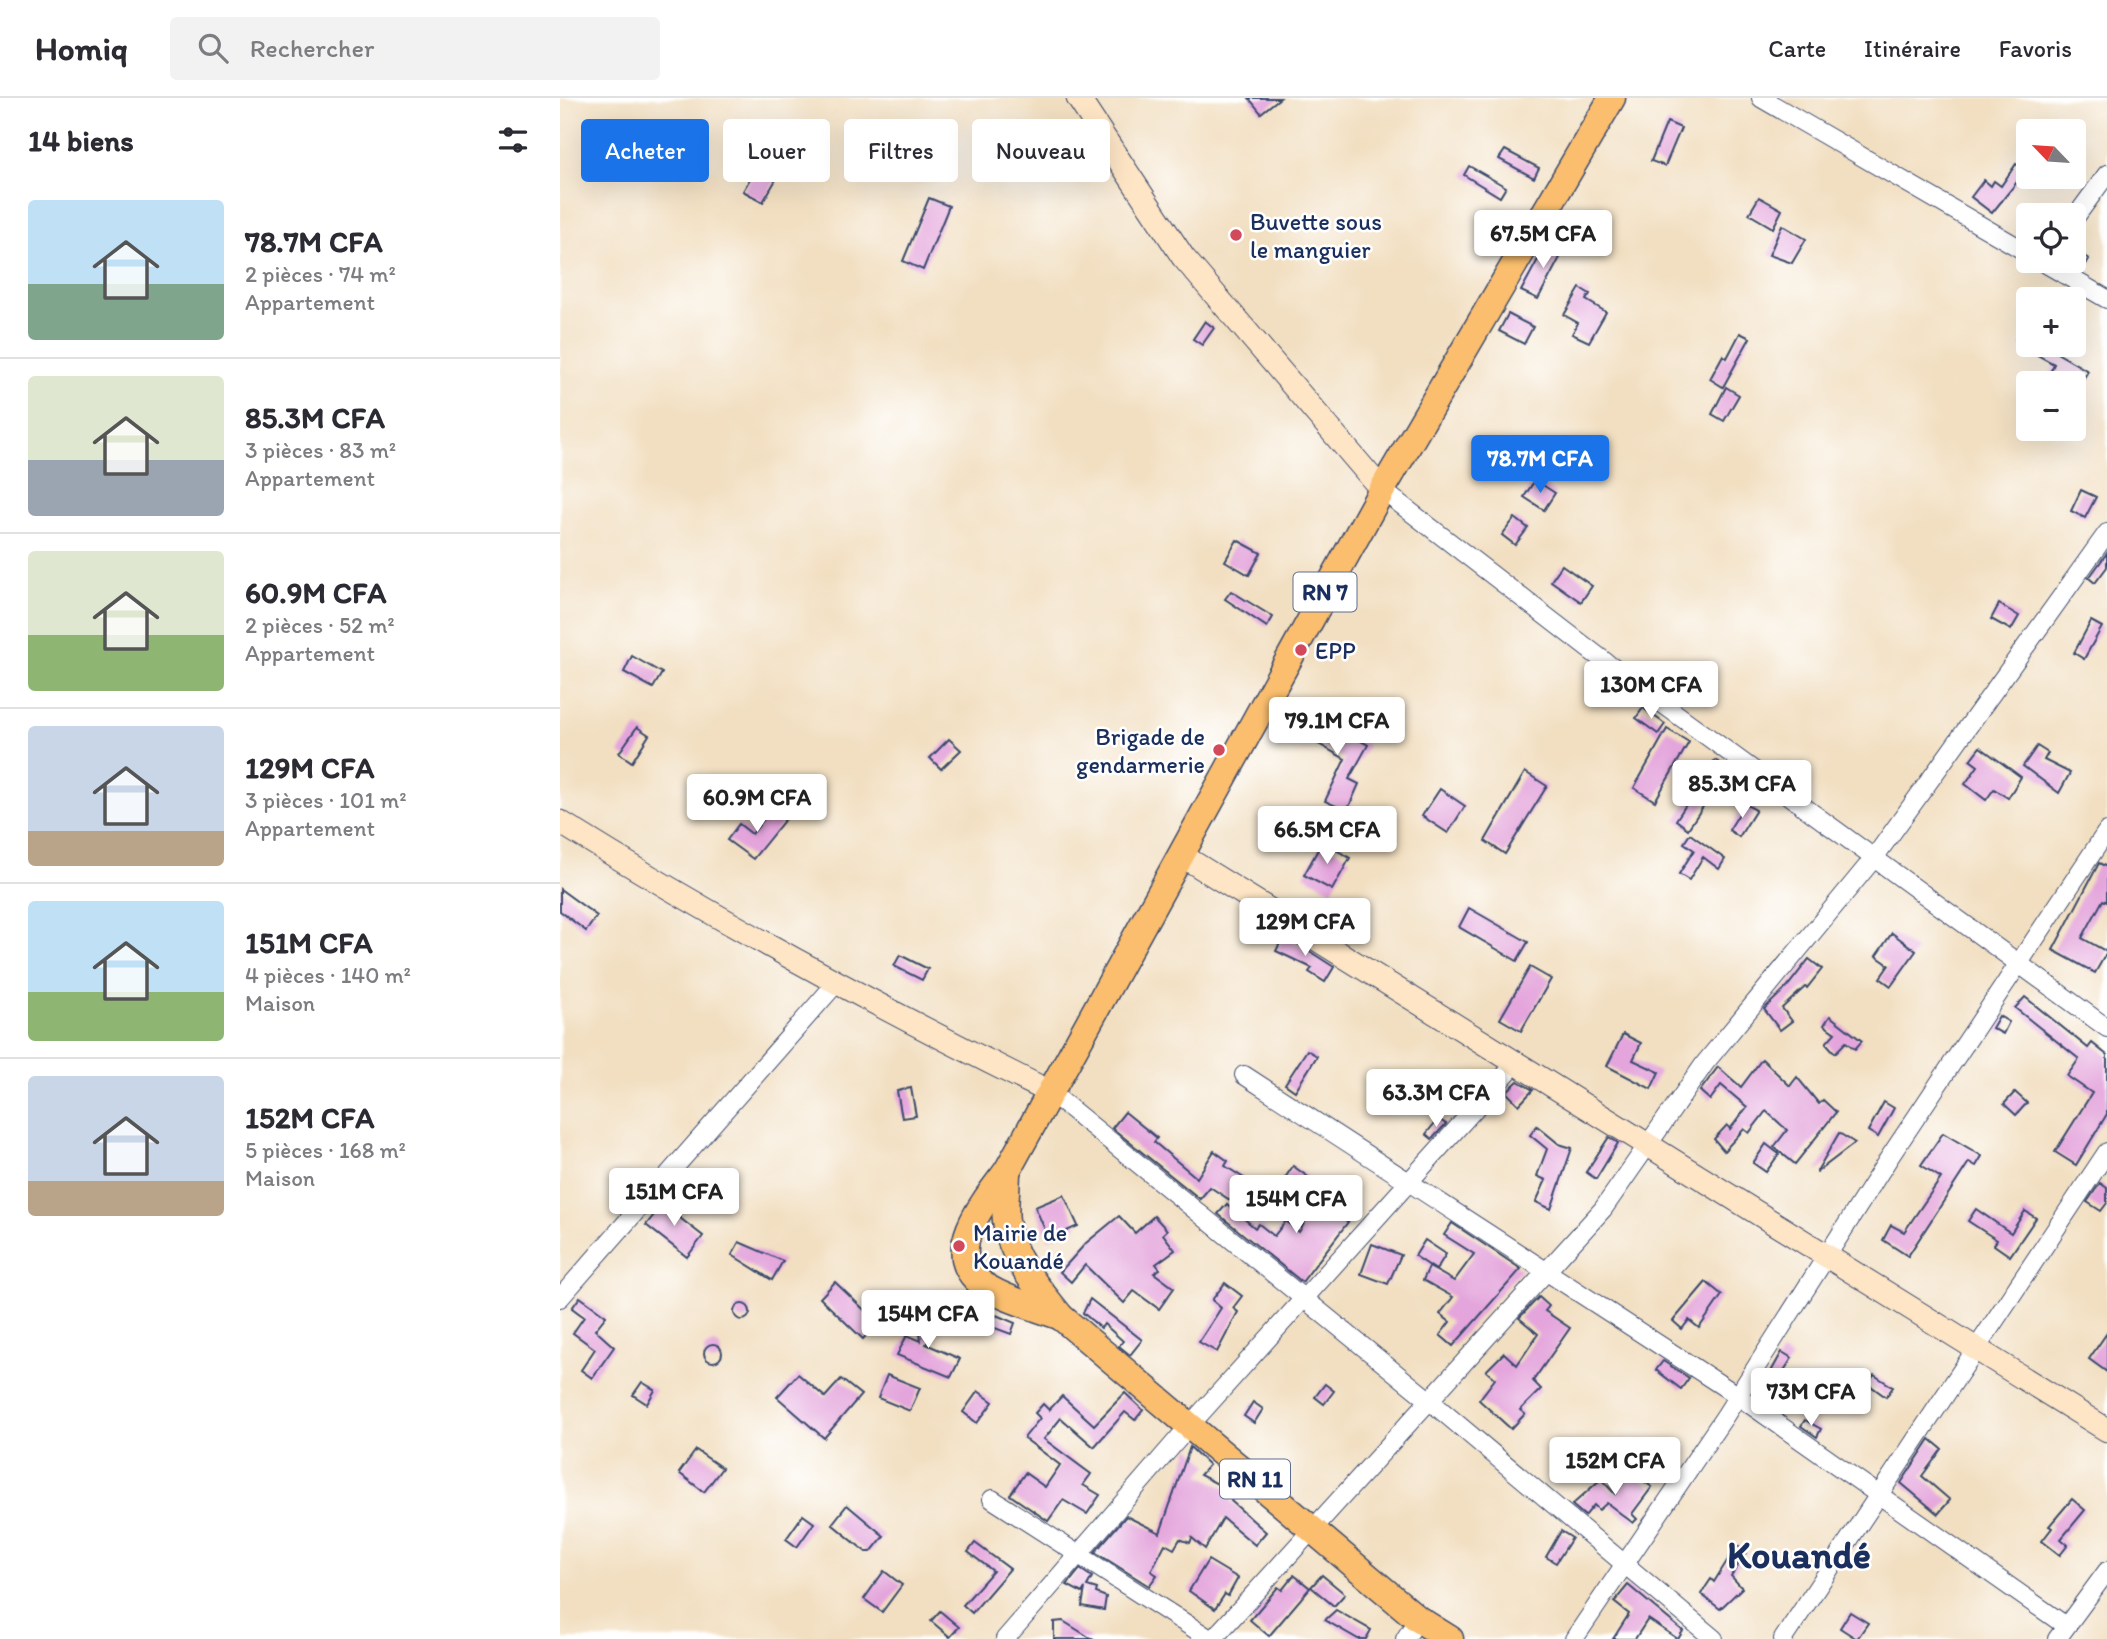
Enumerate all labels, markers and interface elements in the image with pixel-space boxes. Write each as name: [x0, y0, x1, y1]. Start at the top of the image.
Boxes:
search box: [170, 17, 660, 80]
text: Homiq: [35, 29, 128, 68]
icon: search: [194, 29, 232, 67]
text: Rechercher: [250, 32, 374, 64]
text: Carte: [1768, 34, 1826, 63]
text: Itinéraire: [1864, 34, 1961, 63]
text: Favoris: [1999, 34, 2072, 63]
chip: Acheter: [581, 119, 709, 182]
chip: Louer: [723, 119, 830, 182]
chip: Filtres: [844, 119, 958, 182]
chip: Nouveau: [972, 119, 1110, 182]
north arrow: [2016, 119, 2086, 189]
map controls: [2016, 119, 2086, 441]
icon: filters: [494, 121, 532, 159]
text: 14 biens: [28, 122, 134, 159]
button: locate: [2016, 203, 2086, 273]
place label: Buvette sous le manguier: [1250, 207, 1382, 264]
pin: 67.5M CFA: [1463, 211, 1623, 270]
text: 67.5M CFA: [1490, 219, 1596, 247]
text: 78.7M CFA: [245, 223, 383, 260]
marker: Buvette sous le manguier: [1228, 227, 1244, 243]
icon: home: [84, 228, 168, 312]
text: 2 pièces · 74 m²: [245, 260, 396, 288]
button: +: [2016, 287, 2086, 357]
text: Appartement: [245, 288, 375, 316]
button: −: [2016, 371, 2086, 441]
text: 85.3M CFA: [245, 399, 385, 436]
icon: home: [84, 404, 168, 488]
text: 3 pièces · 83 m²: [245, 436, 396, 464]
pin: 78.7M CFA: [1460, 436, 1620, 495]
text: 78.7M CFA: [1487, 444, 1593, 472]
text: Appartement: [245, 464, 375, 492]
road number: RN 7: [1294, 572, 1356, 612]
text: 60.9M CFA: [245, 574, 386, 611]
icon: home: [84, 579, 168, 663]
text: 2 pièces · 52 m²: [245, 611, 395, 639]
place label: EPP: [1315, 636, 1356, 665]
text: Appartement: [245, 639, 375, 667]
marker: EPP: [1293, 642, 1309, 658]
pin: 130M CFA: [1579, 662, 1723, 721]
text: 130M CFA: [1600, 670, 1702, 698]
pin: 79.1M CFA: [1257, 698, 1417, 757]
text: 79.1M CFA: [1285, 706, 1389, 734]
place label: Brigade de gendarmerie: [1076, 722, 1205, 779]
marker: Brigade de gendarmerie: [1211, 742, 1227, 758]
text: 129M CFA: [245, 749, 374, 786]
icon: home: [84, 754, 168, 838]
pin: 85.3M CFA: [1662, 760, 1822, 820]
text: 85.3M CFA: [1688, 769, 1796, 797]
pin: 60.9M CFA: [677, 774, 837, 834]
text: 60.9M CFA: [703, 783, 811, 811]
text: 3 pièces · 101 m²: [245, 786, 407, 814]
pin: 66.5M CFA: [1247, 806, 1407, 866]
text: Appartement: [245, 814, 375, 842]
text: 66.5M CFA: [1274, 815, 1380, 843]
pin: 129M CFA: [1233, 898, 1377, 958]
text: 129M CFA: [1255, 907, 1355, 935]
text: 151M CFA: [245, 924, 373, 961]
icon: home: [84, 929, 168, 1013]
text: 4 pièces · 140 m²: [245, 961, 411, 989]
text: Maison: [245, 989, 315, 1017]
pin: 63.3M CFA: [1356, 1070, 1516, 1129]
text: 63.3M CFA: [1382, 1078, 1490, 1106]
text: 152M CFA: [245, 1099, 375, 1136]
icon: home: [84, 1104, 168, 1188]
text: 5 pièces · 168 m²: [245, 1136, 406, 1164]
text: Maison: [245, 1164, 315, 1192]
pin: 151M CFA: [602, 1168, 746, 1228]
pin: 154M CFA: [1224, 1176, 1368, 1235]
text: 151M CFA: [625, 1177, 723, 1205]
text: 154M CFA: [1245, 1184, 1347, 1212]
place label: Mairie de Kouandé: [973, 1218, 1067, 1275]
marker: Mairie de Kouandé: [951, 1238, 967, 1254]
pin: 154M CFA: [856, 1290, 1000, 1350]
text: 154M CFA: [877, 1299, 979, 1327]
pin: 73M CFA: [1746, 1368, 1876, 1428]
text: 73M CFA: [1767, 1377, 1855, 1405]
pin: 152M CFA: [1543, 1438, 1687, 1497]
text: 152M CFA: [1565, 1446, 1665, 1474]
road number: RN 11: [1220, 1460, 1290, 1498]
district label: Kouandé: [1727, 1532, 1871, 1578]

